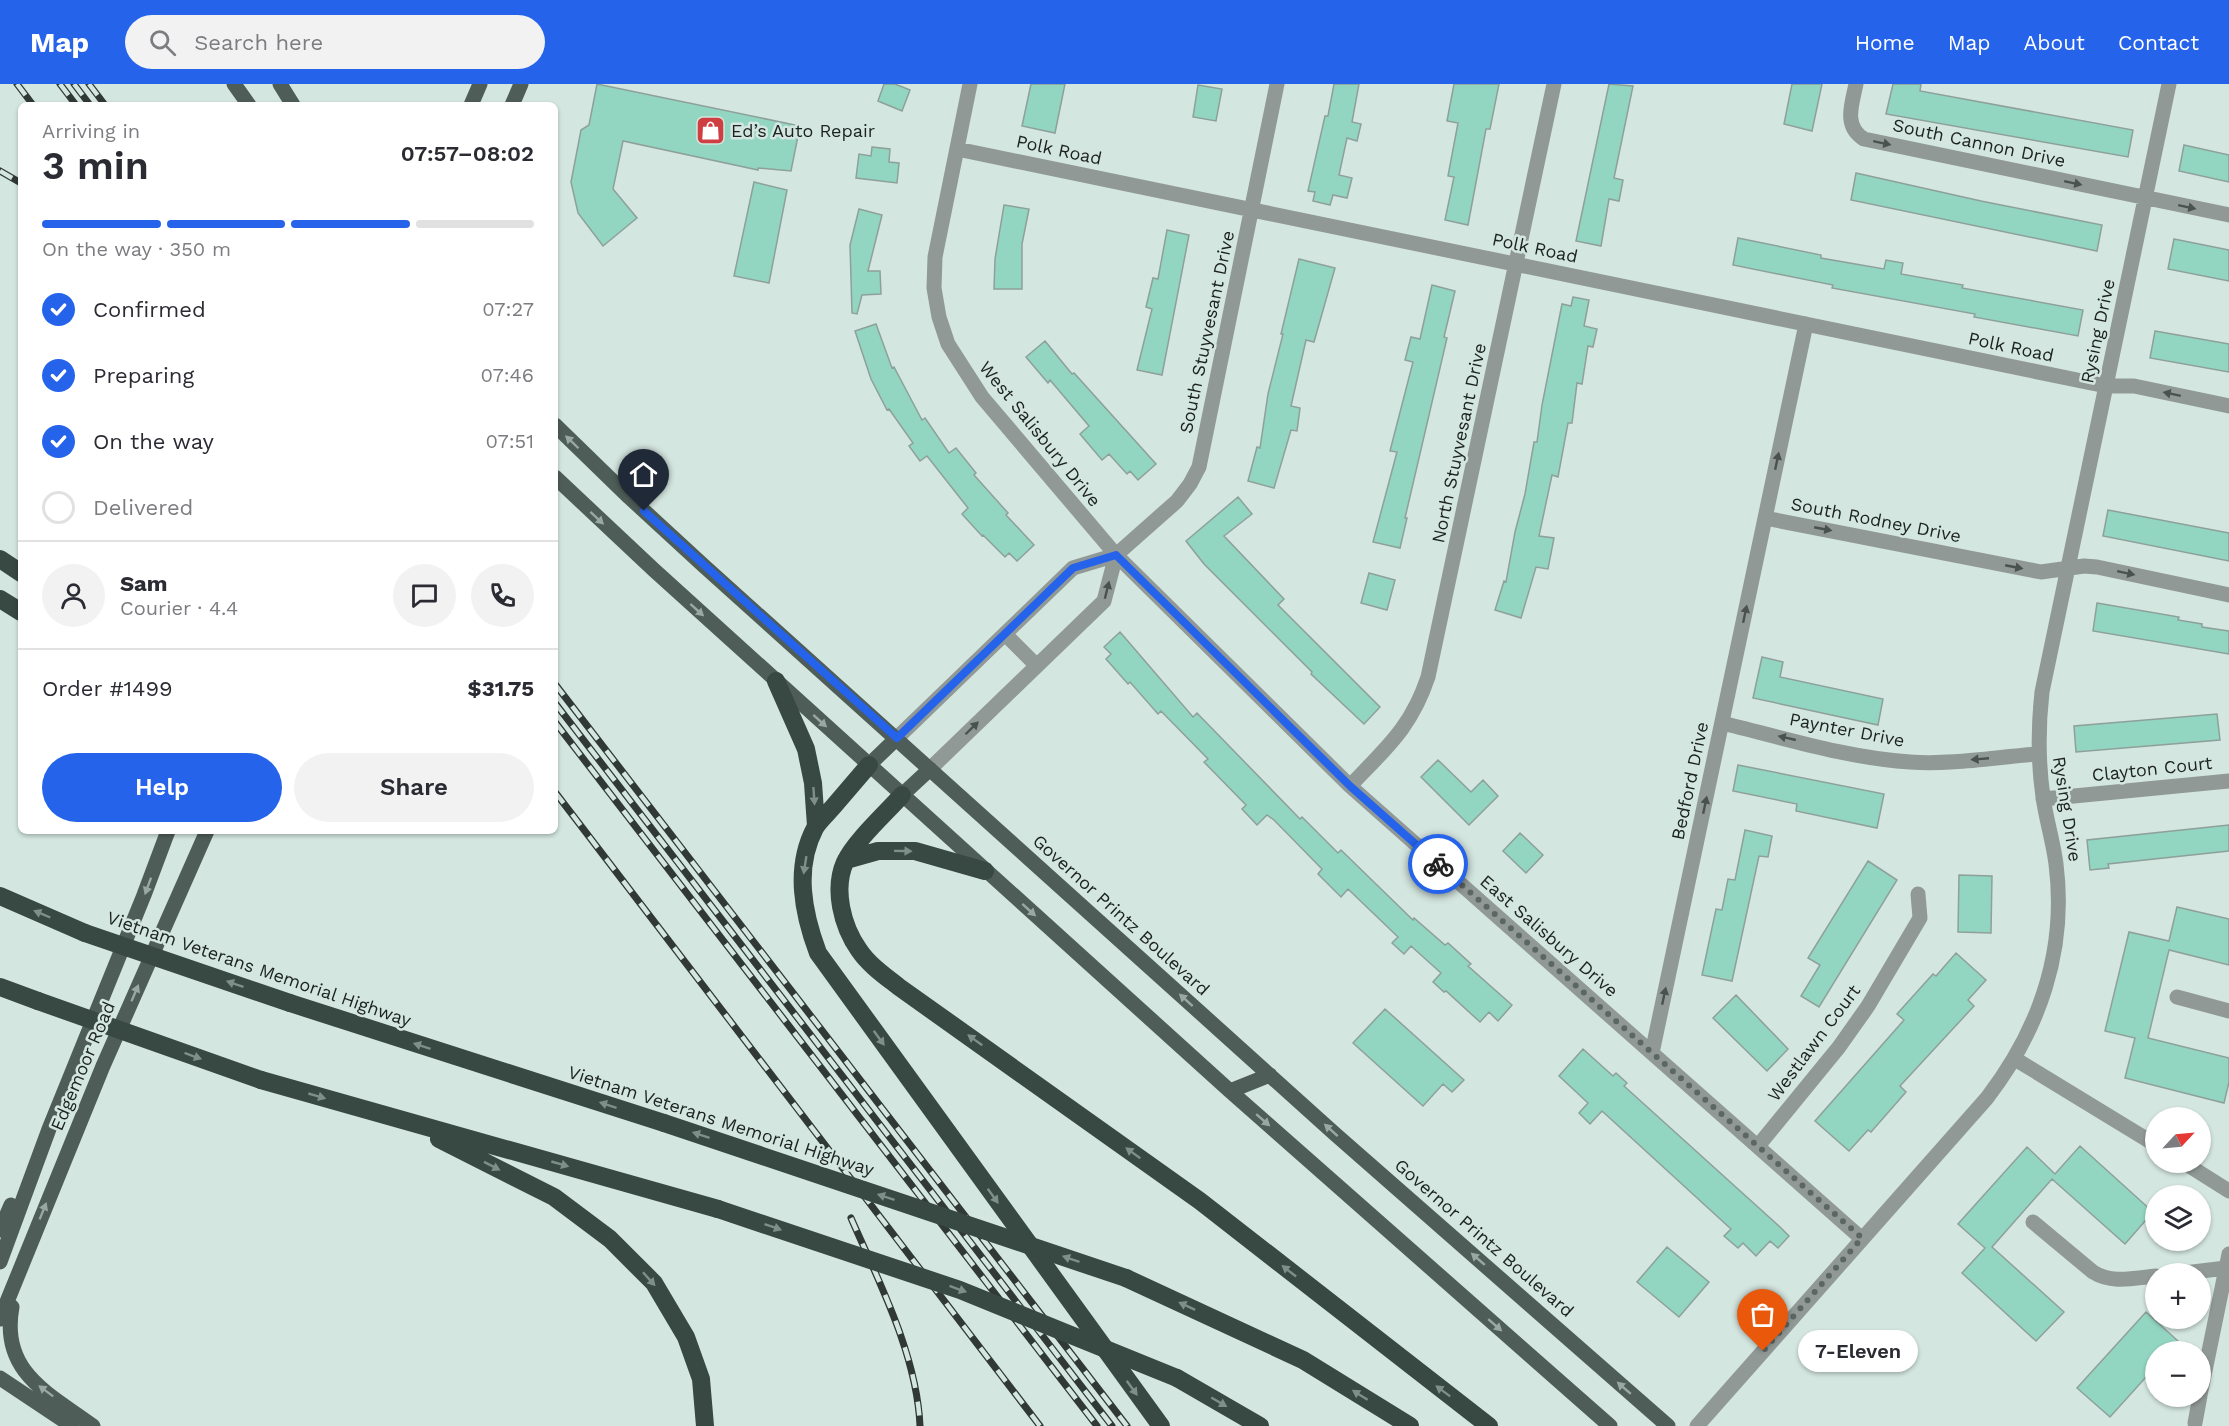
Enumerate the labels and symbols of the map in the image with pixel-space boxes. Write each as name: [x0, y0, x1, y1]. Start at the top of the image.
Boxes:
street label: South Cannon Drive: [1891, 114, 2067, 171]
shop icon: Ed’s Auto Repair: [694, 115, 726, 147]
place label: Ed’s Auto Repair: [731, 120, 875, 141]
street label: Polk Road: [1014, 130, 1104, 169]
one-way arrow: [1873, 138, 1891, 148]
one-way arrow: [2063, 179, 2082, 188]
one-way arrow: [2178, 203, 2197, 212]
street label: Polk Road: [1490, 228, 1580, 267]
street label: South Stuyvesant Drive: [1175, 229, 1238, 435]
street label: Rysing Drive: [2076, 277, 2119, 385]
street label: Polk Road: [1966, 327, 2056, 366]
street label: North Stuyvesant Drive: [1427, 341, 1490, 545]
street label: West Salisbury Drive: [975, 357, 1106, 511]
one-way arrow: [2162, 389, 2181, 398]
one-way arrow: [566, 435, 580, 449]
pin: [618, 449, 669, 511]
one-way arrow: [1773, 451, 1783, 470]
street label: South Rodney Drive: [1789, 493, 1963, 546]
one-way arrow: [590, 510, 604, 524]
one-way arrow: [1813, 525, 1832, 534]
one-way arrow: [2005, 563, 2024, 572]
one-way arrow: [2117, 569, 2136, 578]
one-way arrow: [1102, 581, 1112, 599]
one-way arrow: [689, 603, 704, 616]
one-way arrow: [1741, 605, 1750, 624]
street label: Paynter Drive: [1788, 708, 1906, 751]
one-way arrow: [812, 714, 827, 728]
street label: Bedford Drive: [1667, 720, 1712, 842]
one-way arrow: [965, 722, 979, 736]
one-way arrow: [1778, 733, 1797, 743]
street label: Clayton Court: [2091, 752, 2214, 785]
one-way arrow: [1970, 754, 1989, 763]
street label: Rysing Drive: [2049, 755, 2086, 863]
one-way arrow: [809, 786, 819, 805]
one-way arrow: [1700, 796, 1710, 814]
street label: Governor Printz Boulevard: [1029, 830, 1214, 999]
courier: [1408, 834, 1468, 894]
one-way arrow: [894, 846, 913, 855]
one-way arrow: [800, 856, 809, 875]
street label: East Salisbury Drive: [1476, 870, 1623, 1001]
one-way arrow: [142, 877, 152, 895]
one-way arrow: [1021, 903, 1036, 916]
street label: Vietnam Veterans Memorial Highway: [104, 906, 415, 1031]
one-way arrow: [34, 910, 51, 919]
one-way arrow: [226, 979, 244, 989]
street label: Westlawn Court: [1763, 980, 1865, 1105]
one-way arrow: [130, 984, 139, 1001]
one-way arrow: [1660, 987, 1670, 1005]
one-way arrow: [1179, 994, 1194, 1007]
street label: Edgemoor Road: [46, 998, 119, 1133]
one-way arrow: [873, 1030, 885, 1046]
one-way arrow: [967, 1034, 983, 1046]
one-way arrow: [413, 1041, 431, 1050]
one-way arrow: [184, 1051, 202, 1061]
street label: Vietnam Veterans Memorial Highway: [566, 1061, 877, 1180]
one-way arrow: [308, 1092, 326, 1101]
one-way arrow: [599, 1100, 617, 1109]
north arrow: [2145, 1107, 2211, 1173]
one-way arrow: [1255, 1113, 1270, 1126]
one-way arrow: [1324, 1124, 1339, 1137]
one-way arrow: [692, 1130, 710, 1140]
one-way arrow: [1126, 1147, 1142, 1159]
street label: Governor Printz Boulevard: [1391, 1154, 1578, 1321]
one-way arrow: [551, 1160, 569, 1170]
one-way arrow: [484, 1161, 501, 1171]
one-way arrow: [987, 1187, 999, 1203]
one-way arrow: [877, 1192, 895, 1201]
one-way arrow: [38, 1202, 48, 1220]
one-way arrow: [764, 1223, 782, 1233]
one-way arrow: [1471, 1253, 1486, 1266]
one-way arrow: [1062, 1254, 1080, 1264]
one-way arrow: [1281, 1264, 1297, 1277]
one-way arrow: [642, 1271, 655, 1286]
one-way arrow: [949, 1285, 967, 1295]
pin: [1737, 1289, 1788, 1351]
one-way arrow: [1178, 1301, 1196, 1311]
one-way arrow: [1487, 1318, 1502, 1331]
callout: 7-Eleven: [1799, 1330, 1919, 1372]
one-way arrow: [1126, 1380, 1138, 1395]
one-way arrow: [1617, 1382, 1632, 1395]
one-way arrow: [38, 1385, 54, 1397]
one-way arrow: [1435, 1385, 1450, 1397]
one-way arrow: [1352, 1390, 1368, 1401]
one-way arrow: [1211, 1397, 1228, 1407]

